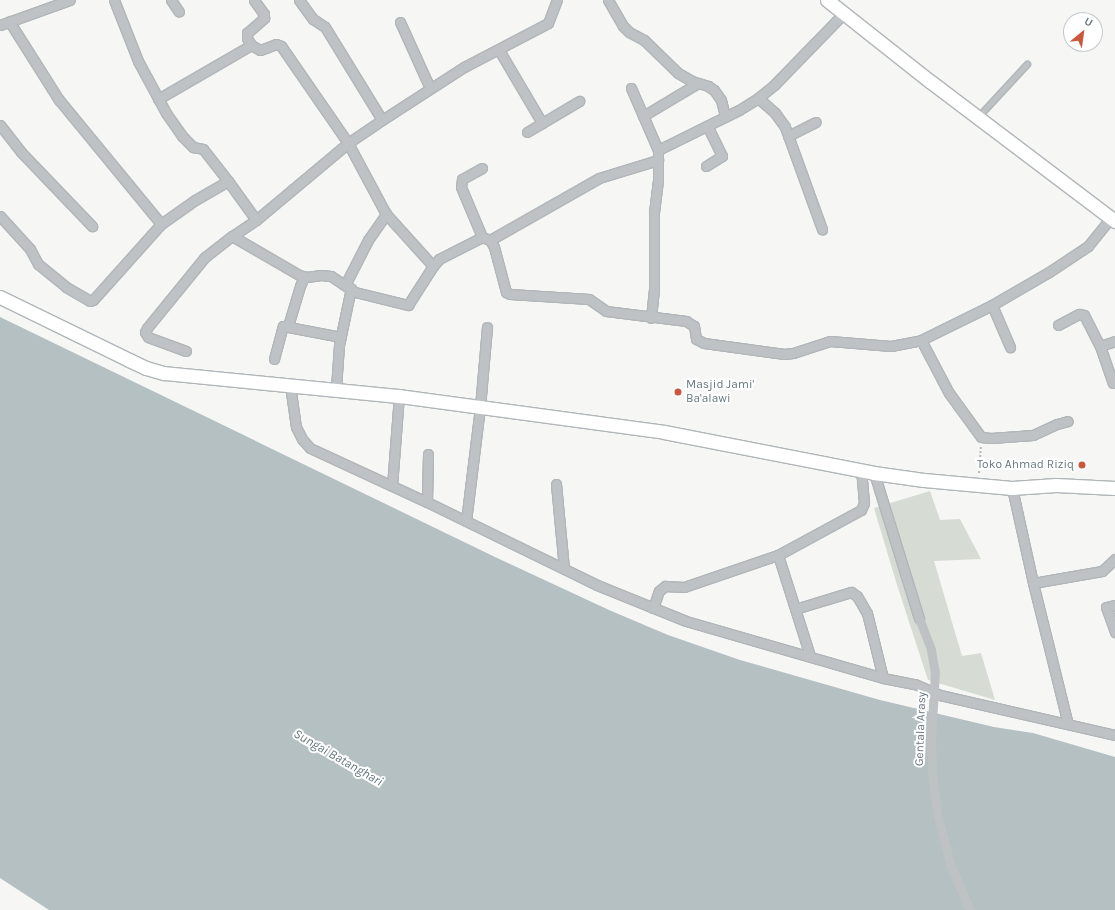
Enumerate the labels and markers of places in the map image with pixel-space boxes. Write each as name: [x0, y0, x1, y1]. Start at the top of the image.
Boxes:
place label: Masjid Jami' Ba'alawi: [686, 378, 754, 406]
marker: Masjid Jami' Ba'alawi: [673, 387, 683, 397]
place label: Toko Ahmad Riziq: [977, 458, 1074, 472]
marker: Toko Ahmad Riziq: [1077, 460, 1087, 470]

